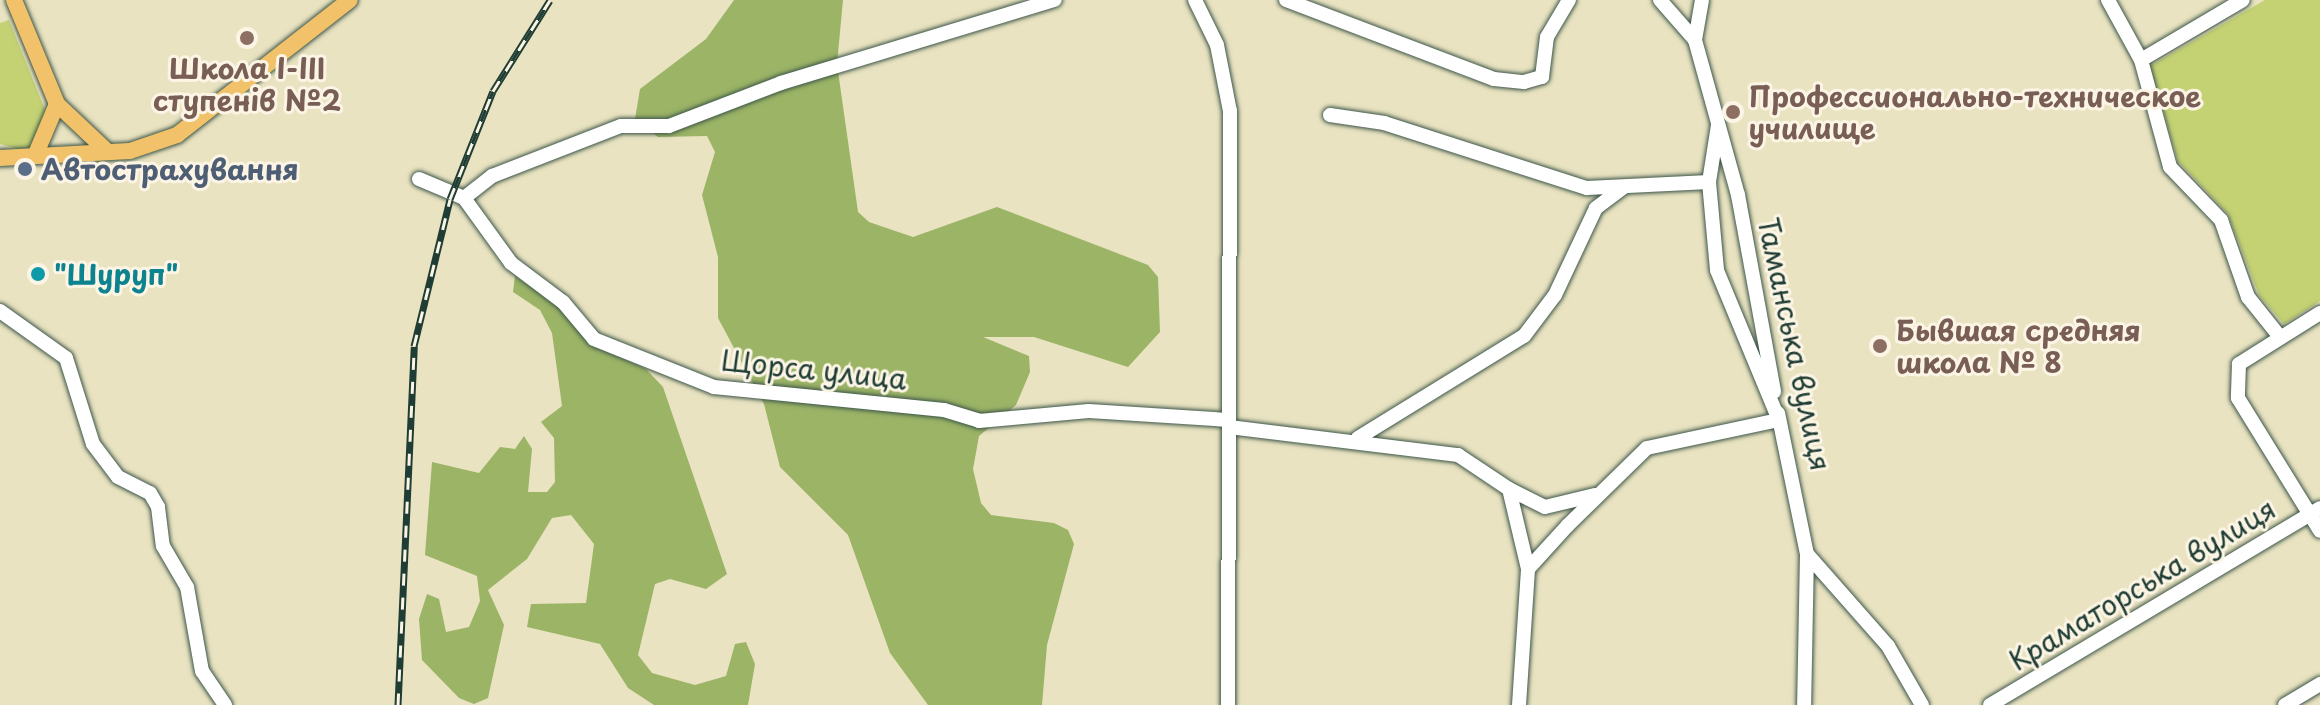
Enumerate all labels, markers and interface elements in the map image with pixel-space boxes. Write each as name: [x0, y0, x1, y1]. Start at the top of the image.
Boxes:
marker: Школа I-III ступенів №2: [238, 29, 256, 47]
place label: Школа I-III ступенів №2: [153, 51, 341, 117]
place label: Профессионально-техническое училище: [1749, 79, 2201, 145]
marker: Профессионально-техническое училище: [1724, 103, 1742, 121]
place label: Автострахування: [41, 152, 299, 186]
marker: Автострахування: [16, 160, 34, 178]
street label: Таманська вулиця: [1752, 214, 1838, 474]
place label: "Шуруп": [54, 257, 178, 291]
marker: "Шуруп": [29, 265, 47, 283]
place label: Бывшая средняя школа № 8: [1896, 313, 2139, 379]
marker: Бывшая средняя школа № 8: [1871, 337, 1889, 355]
street label: Щорса улица: [718, 342, 910, 396]
street label: Краматорська вулиця: [2002, 491, 2282, 677]

